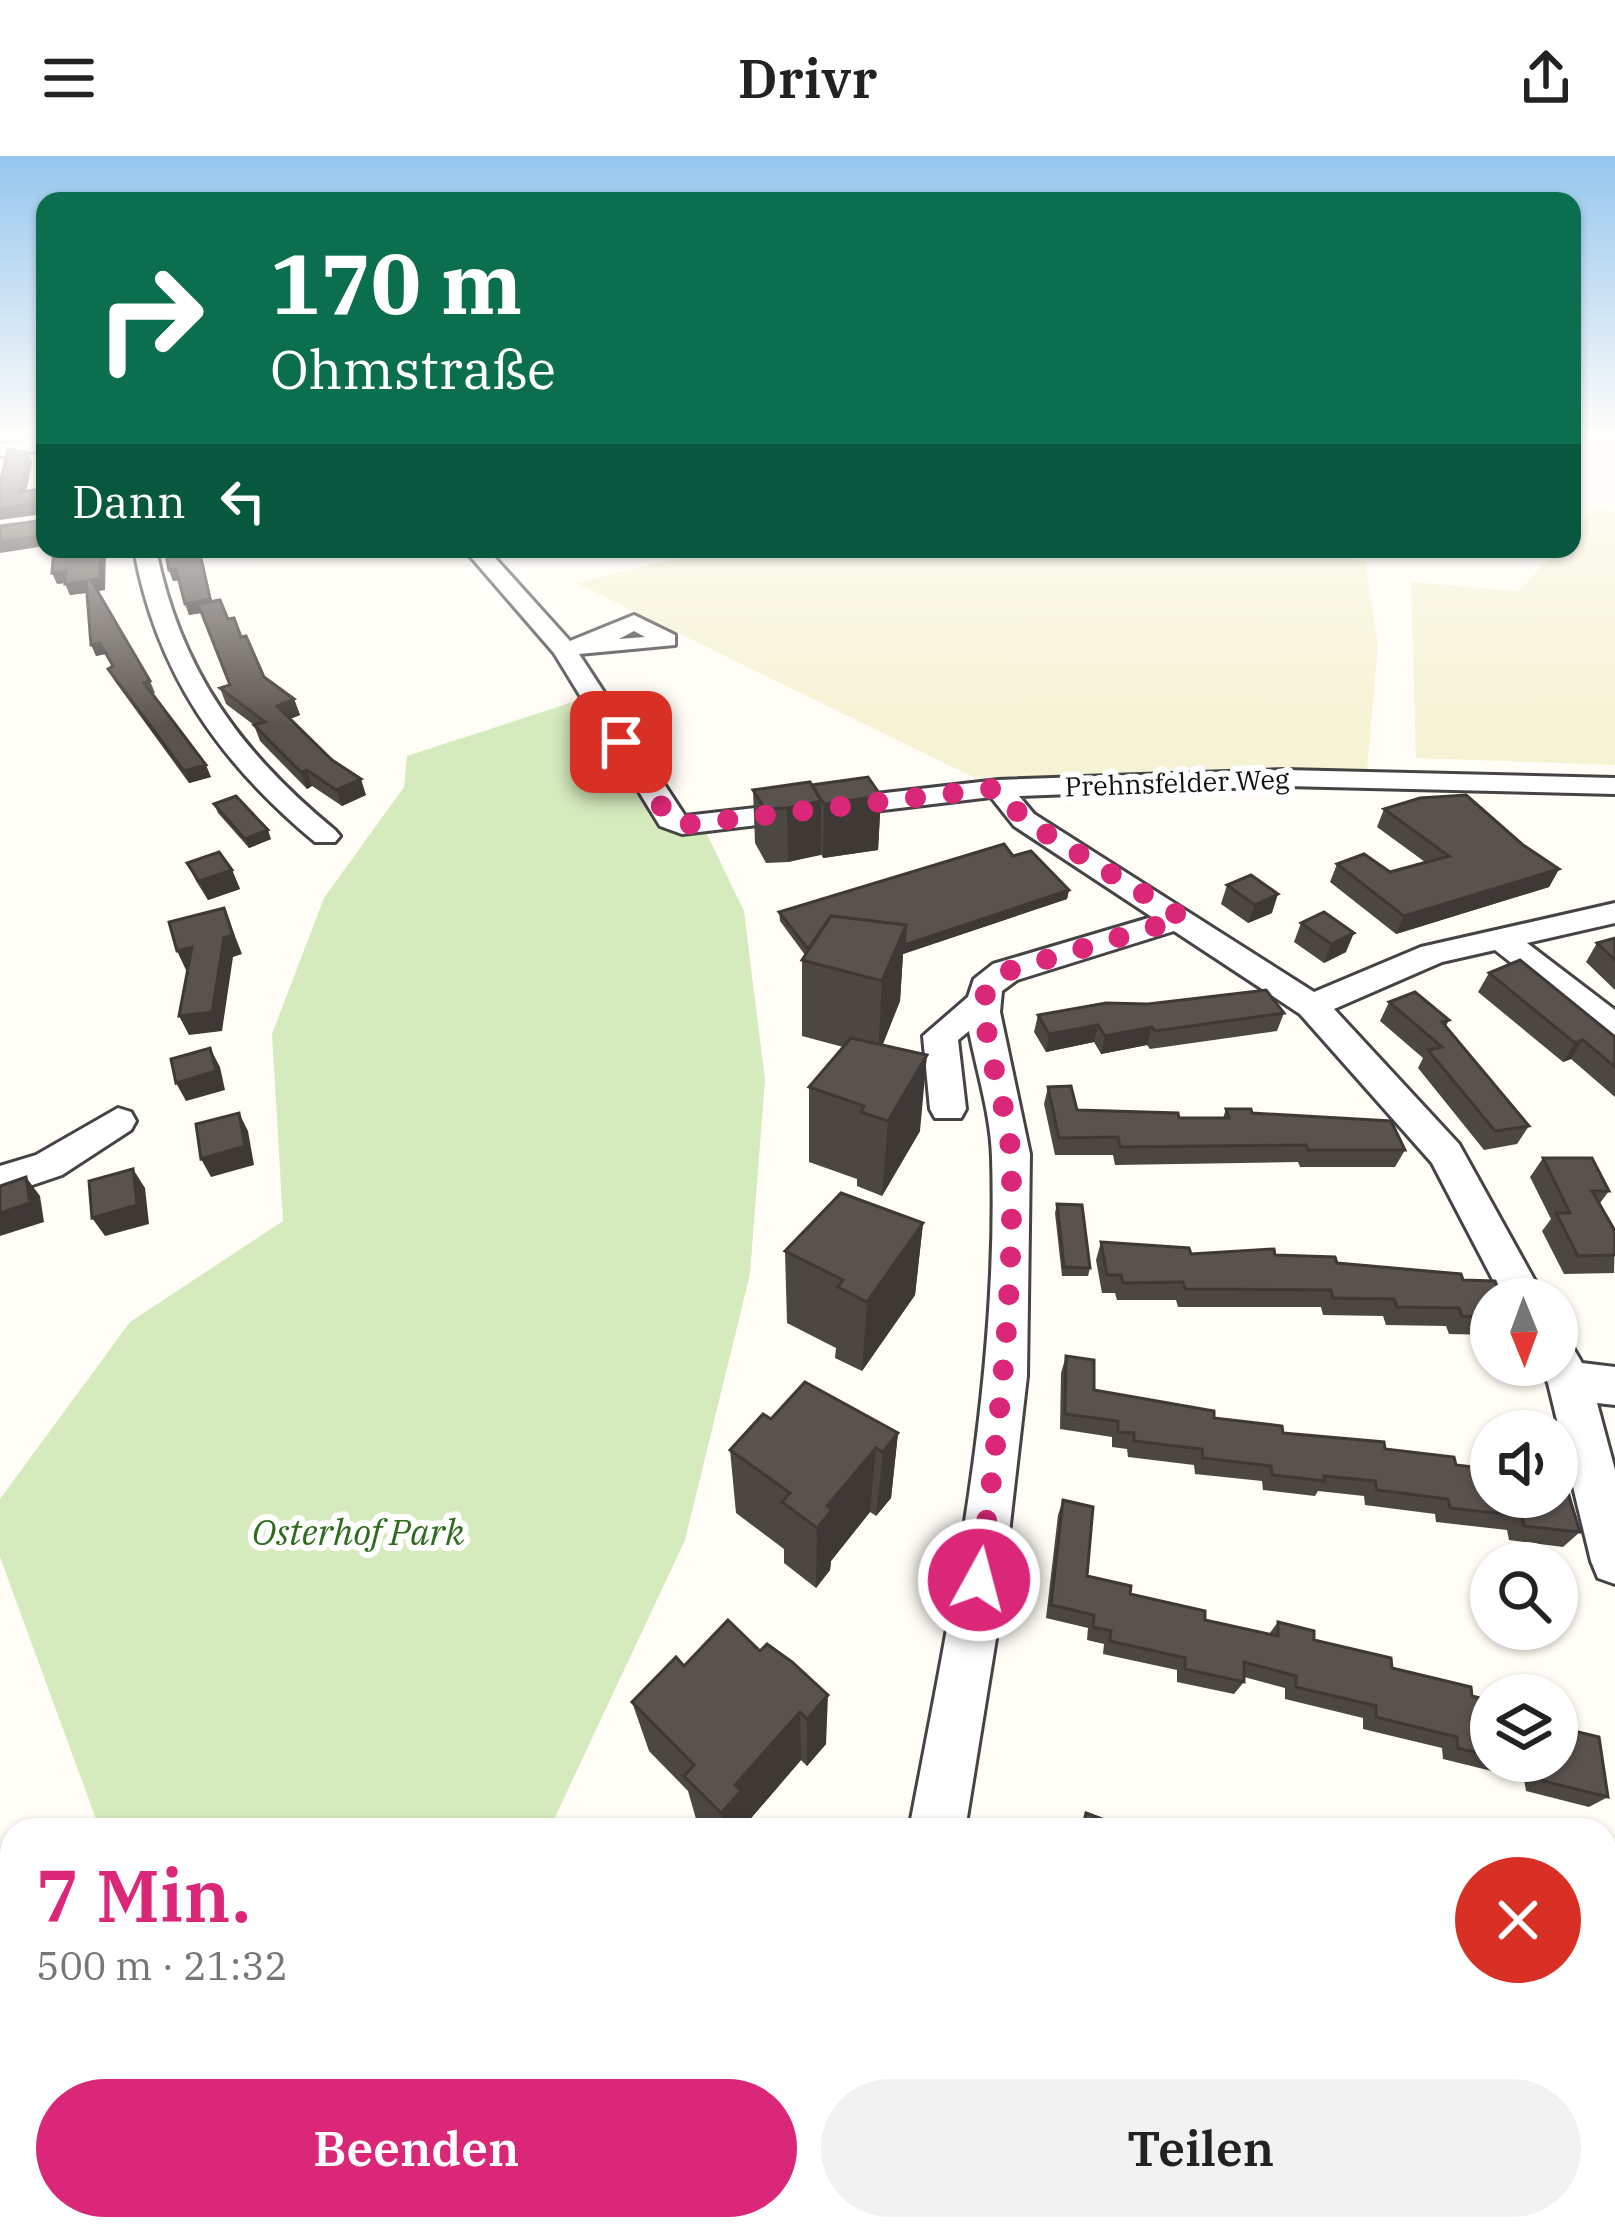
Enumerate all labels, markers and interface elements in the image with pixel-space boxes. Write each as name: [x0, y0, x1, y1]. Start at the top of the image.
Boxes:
text: Drivr: [738, 43, 877, 113]
icon: menu: [36, 45, 102, 111]
icon: share: [1513, 45, 1579, 111]
text: 170 m: [270, 228, 522, 337]
icon: right: [72, 240, 228, 396]
text: Ohmstraße: [270, 334, 556, 404]
icon: left: [210, 468, 276, 534]
text: Dann: [72, 472, 186, 530]
pin: [570, 691, 672, 793]
icon: arrive: [588, 709, 654, 775]
street label: Prehnsfelder Weg: [1064, 761, 1290, 803]
north arrow: [1470, 1278, 1578, 1386]
map controls: [1470, 1278, 1578, 1782]
button: sound: [1470, 1410, 1578, 1518]
park label: Osterhof Park: [252, 1508, 465, 1555]
position arrow: [916, 1517, 1042, 1643]
button: search: [1470, 1542, 1578, 1650]
button: layers: [1470, 1674, 1578, 1782]
text: 7 Min.: [36, 1848, 251, 1942]
button: close: [1455, 1857, 1581, 1983]
text: 500 m · 21:32: [36, 1940, 288, 1991]
button: Beenden: [36, 2079, 797, 2217]
button: Teilen: [821, 2079, 1581, 2217]

